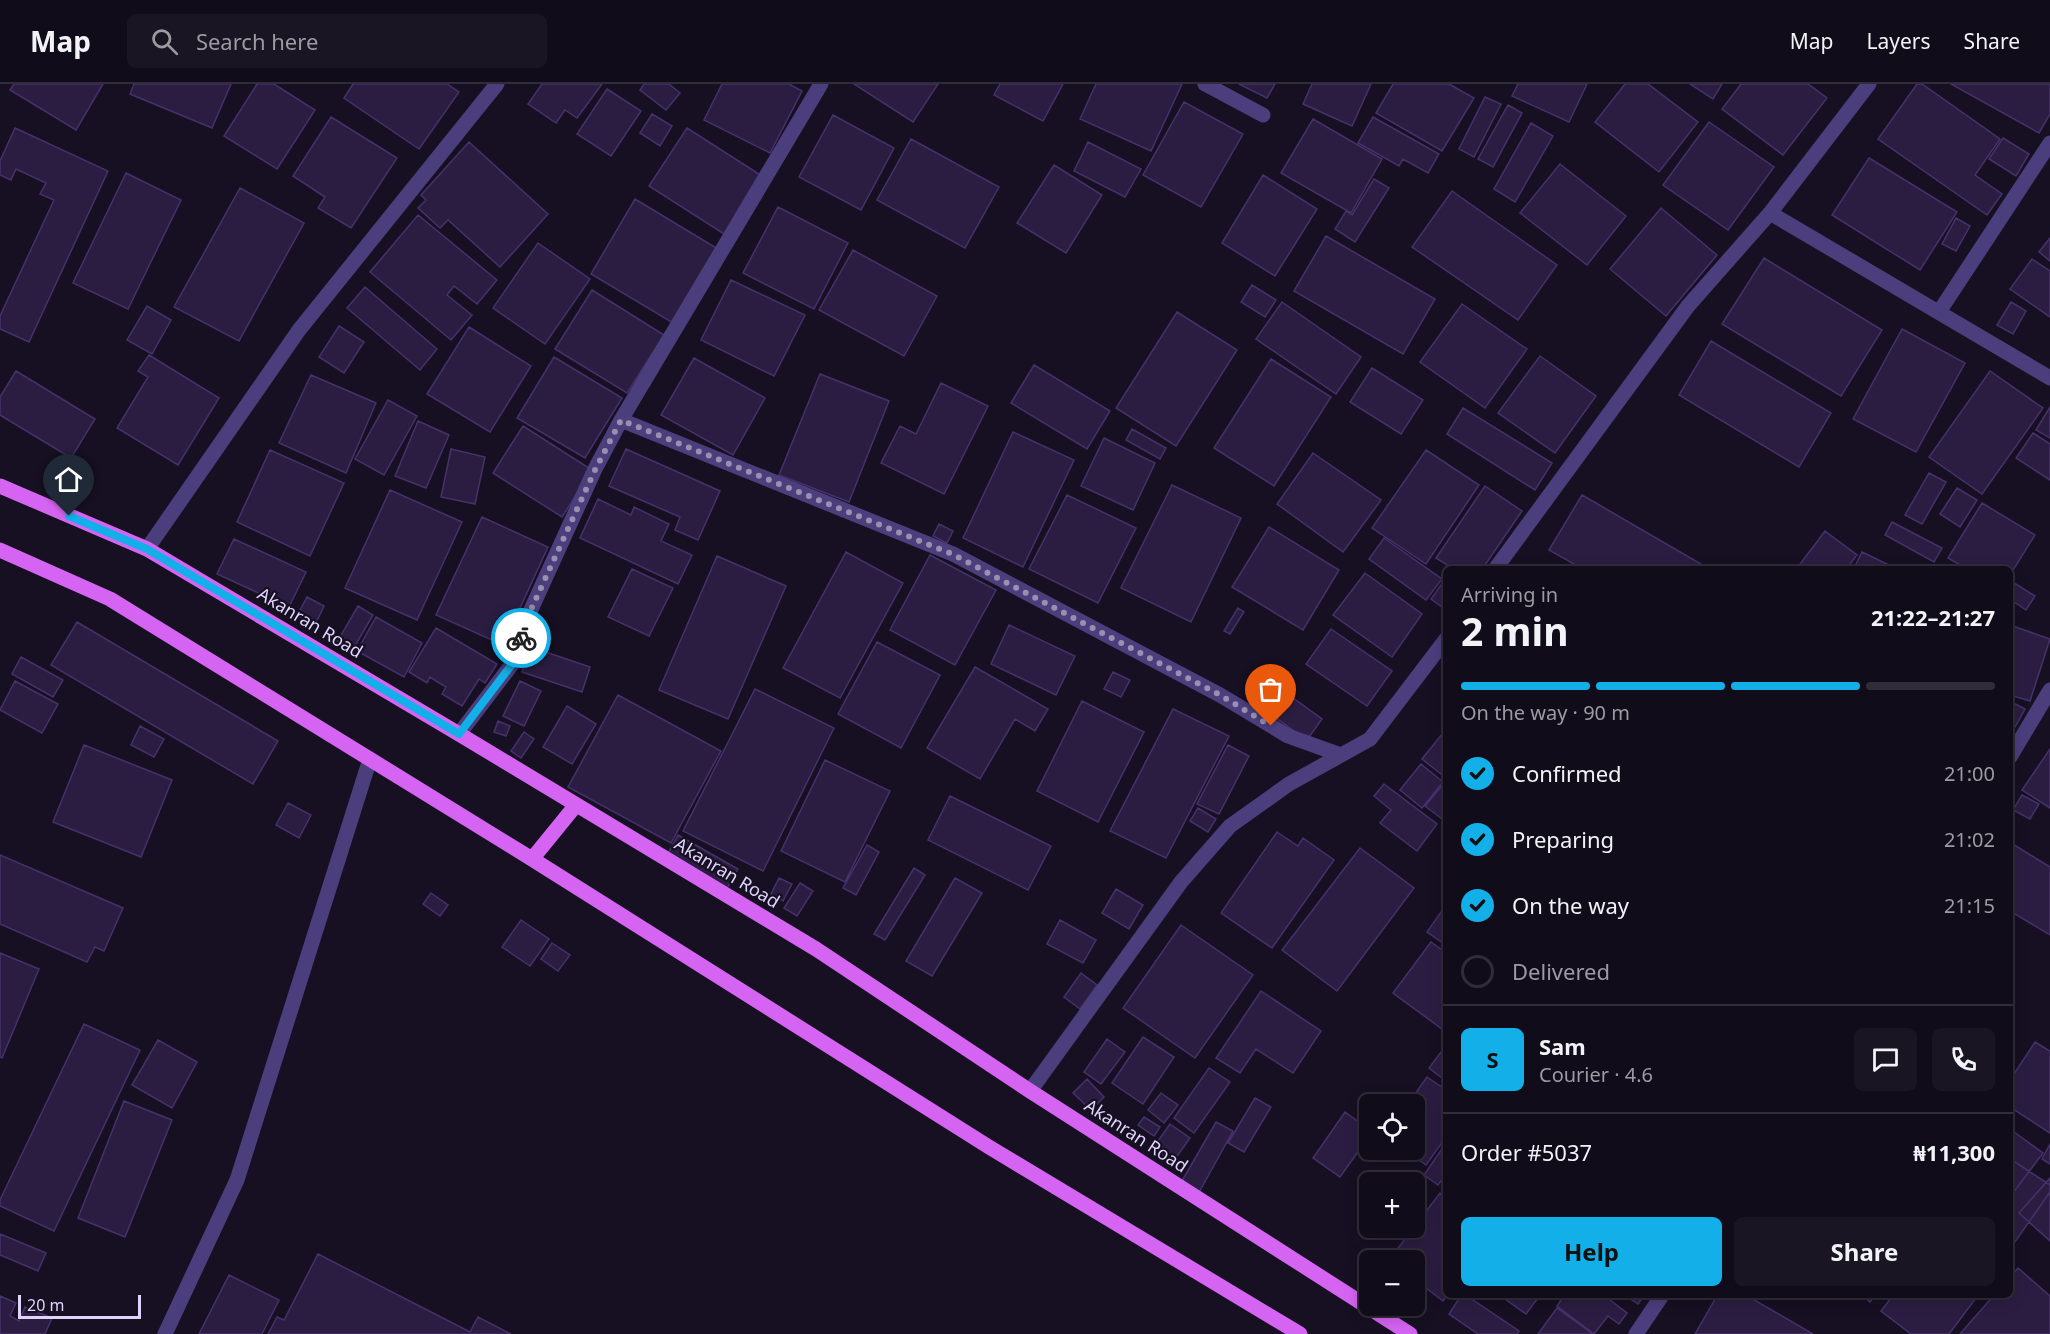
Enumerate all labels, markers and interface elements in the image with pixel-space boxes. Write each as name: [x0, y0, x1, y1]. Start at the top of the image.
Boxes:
search box: [127, 14, 547, 68]
text: Map: [30, 22, 91, 60]
icon: search: [148, 25, 181, 58]
text: Search here: [196, 26, 318, 56]
text: Map: [1790, 27, 1834, 55]
text: Layers: [1867, 27, 1931, 55]
text: Share: [1964, 27, 2020, 55]
pin: [43, 454, 94, 516]
icon: home: [52, 463, 85, 496]
street label: Akanran Road: [254, 581, 368, 663]
text: Arriving in: [1461, 581, 1558, 608]
text: 21:22–21:27: [1871, 602, 1995, 632]
text: 2 min: [1461, 604, 1568, 657]
courier: [491, 608, 551, 668]
icon: bike: [505, 622, 538, 655]
pin: [1245, 664, 1296, 726]
icon: bag: [1254, 673, 1287, 706]
text: On the way · 90 m: [1461, 699, 1630, 726]
icon: check: [1461, 757, 1494, 790]
text: Confirmed: [1512, 758, 1622, 788]
text: 21:00: [1944, 760, 1995, 787]
icon: check: [1461, 823, 1494, 856]
text: Preparing: [1512, 824, 1614, 854]
text: 21:02: [1944, 826, 1995, 853]
street label: Akanran Road: [671, 831, 785, 913]
icon: check: [1461, 889, 1494, 922]
text: On the way: [1512, 890, 1629, 920]
text: 21:15: [1944, 892, 1995, 919]
text: Delivered: [1512, 956, 1610, 986]
button: chat: [1854, 1028, 1917, 1091]
button: phone: [1932, 1028, 1995, 1091]
text: Sam: [1539, 1031, 1586, 1061]
text: S: [1486, 1044, 1499, 1074]
text: Courier · 4.6: [1539, 1061, 1653, 1088]
street label: Akanran Road: [1080, 1093, 1193, 1178]
map controls: [1359, 1094, 1425, 1316]
button: locate: [1359, 1094, 1425, 1160]
text: Order #5037: [1461, 1137, 1592, 1167]
text: ₦11,300: [1913, 1137, 1995, 1167]
button: +: [1359, 1172, 1425, 1238]
button: Help: [1461, 1217, 1722, 1286]
button: Share: [1734, 1217, 1995, 1286]
button: −: [1359, 1250, 1425, 1316]
scale bar: [18, 1292, 141, 1320]
text: 20 m: [27, 1294, 64, 1316]

